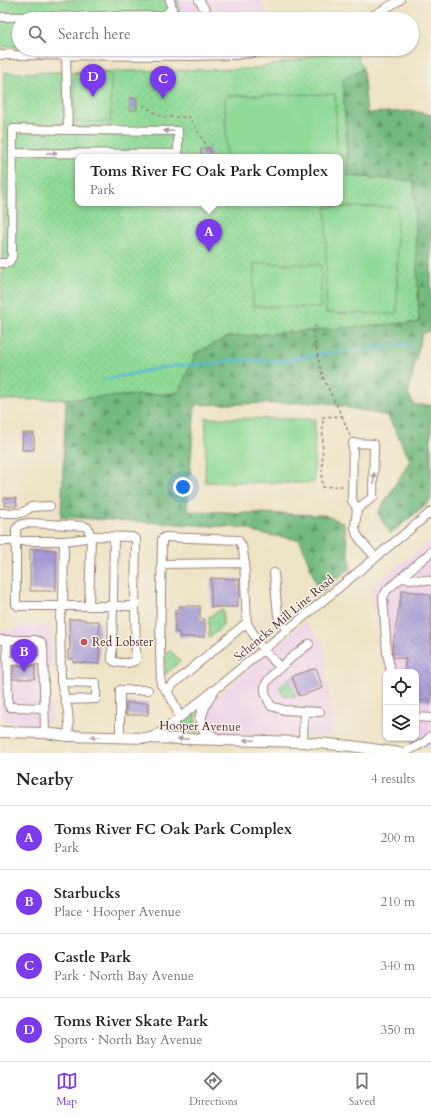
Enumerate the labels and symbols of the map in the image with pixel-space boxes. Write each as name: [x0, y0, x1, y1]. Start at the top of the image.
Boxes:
pin: D: [80, 64, 106, 97]
pin: C: [150, 66, 176, 99]
one-way arrow: [162, 128, 175, 134]
one-way arrow: [46, 150, 59, 156]
pin: A: [196, 219, 222, 252]
one-way arrow: [371, 471, 377, 484]
your location: [173, 477, 193, 497]
street label: Schencks Mill Line Road: [231, 571, 338, 665]
place label: Red Lobster: [92, 634, 154, 650]
marker: Red Lobster: [79, 637, 89, 647]
pin: B: [11, 639, 37, 672]
street label: Hooper Avenue: [159, 717, 241, 735]
one-way arrow: [89, 734, 102, 740]
one-way arrow: [176, 736, 189, 742]
one-way arrow: [243, 737, 255, 744]

